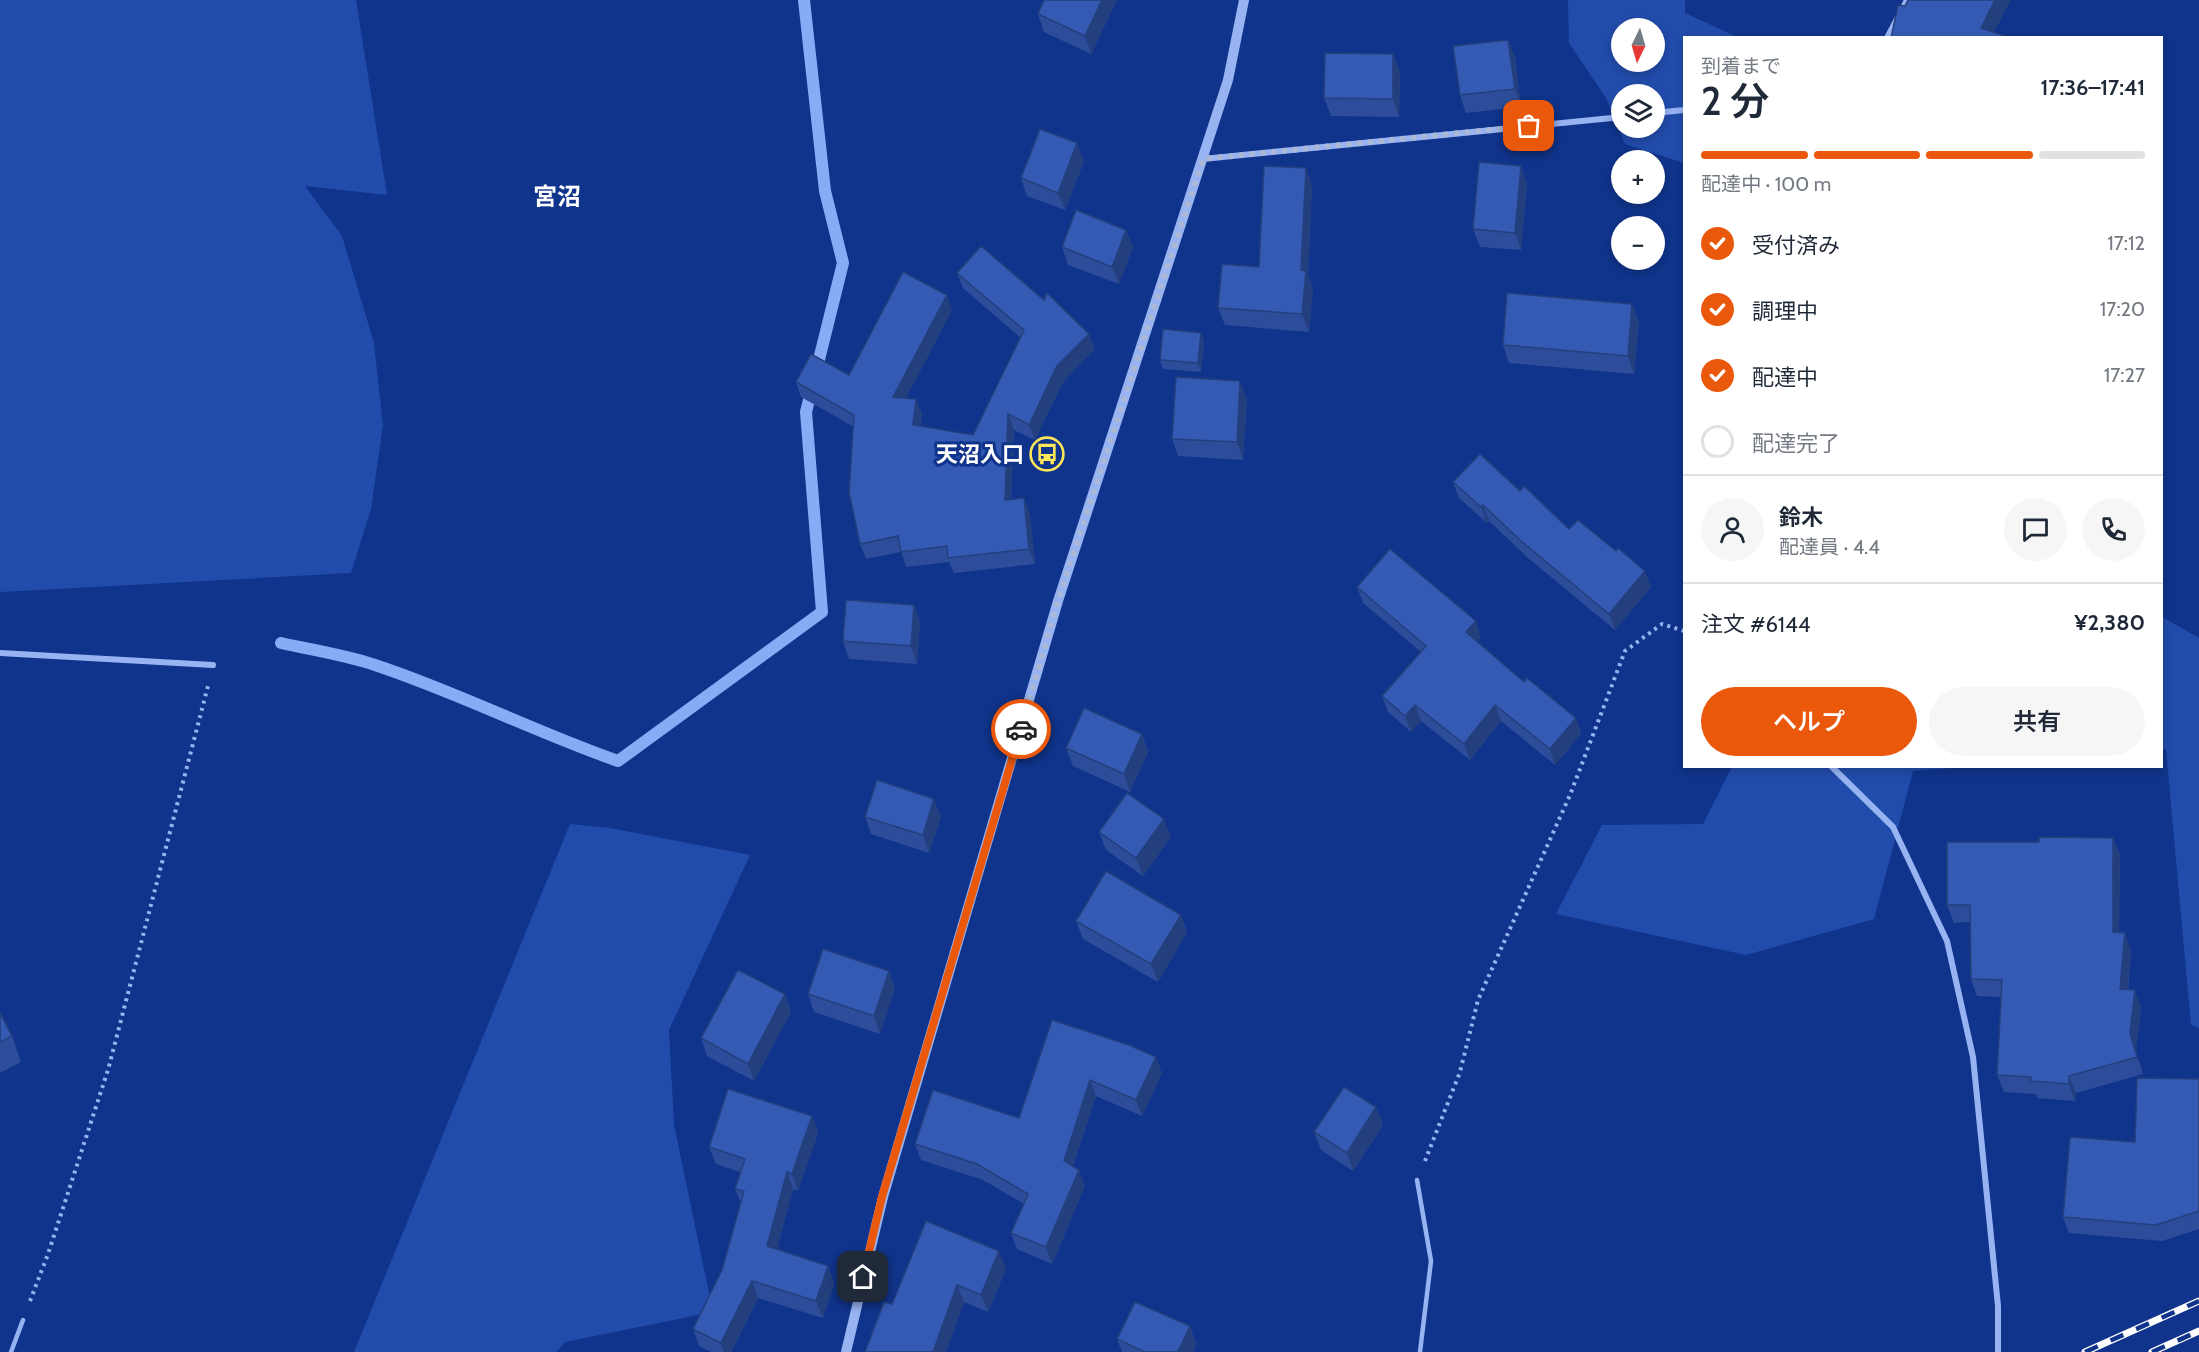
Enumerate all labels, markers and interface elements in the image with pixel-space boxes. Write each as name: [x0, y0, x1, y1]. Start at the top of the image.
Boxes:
north arrow: [1611, 18, 1665, 72]
map controls: [1611, 18, 1665, 270]
text: 到着まで: [1701, 54, 1781, 78]
text: 17:36–17:41: [2041, 74, 2145, 101]
text: 2 分: [1701, 77, 1769, 125]
button: layers: [1611, 84, 1665, 138]
pin: [1503, 100, 1554, 151]
icon: bag: [1512, 109, 1545, 142]
button: +: [1611, 150, 1665, 204]
text: 配達中 · 100 m: [1701, 172, 1831, 196]
district label: 宮沼: [533, 182, 581, 211]
button: −: [1611, 216, 1665, 270]
icon: check: [1701, 227, 1734, 260]
text: 17:12: [2107, 231, 2145, 255]
text: 受付済み: [1752, 232, 1840, 259]
icon: check: [1701, 293, 1734, 326]
text: 17:20: [2100, 297, 2145, 321]
text: 調理中: [1752, 298, 1818, 325]
icon: check: [1701, 359, 1734, 392]
text: 17:27: [2104, 363, 2145, 387]
text: 配達中: [1752, 364, 1818, 391]
text: 配達完了: [1752, 430, 1840, 457]
bus stop icon: 天沼入口: [1029, 436, 1065, 472]
place label: 天沼入口: [936, 441, 1024, 468]
button: person: [1701, 498, 1764, 561]
button: chat: [2004, 498, 2067, 561]
button: phone: [2082, 498, 2145, 561]
text: 鈴木: [1779, 504, 1823, 531]
text: 配達員 · 4.4: [1779, 535, 1880, 559]
text: ¥2,380: [2074, 609, 2145, 636]
text: 注文 #6144: [1701, 611, 1810, 638]
button: ヘルプ: [1701, 687, 1917, 756]
button: 共有: [1929, 687, 2145, 756]
courier: [991, 699, 1051, 759]
icon: car: [1005, 713, 1038, 746]
pin: [837, 1251, 888, 1302]
icon: home: [846, 1260, 879, 1293]

